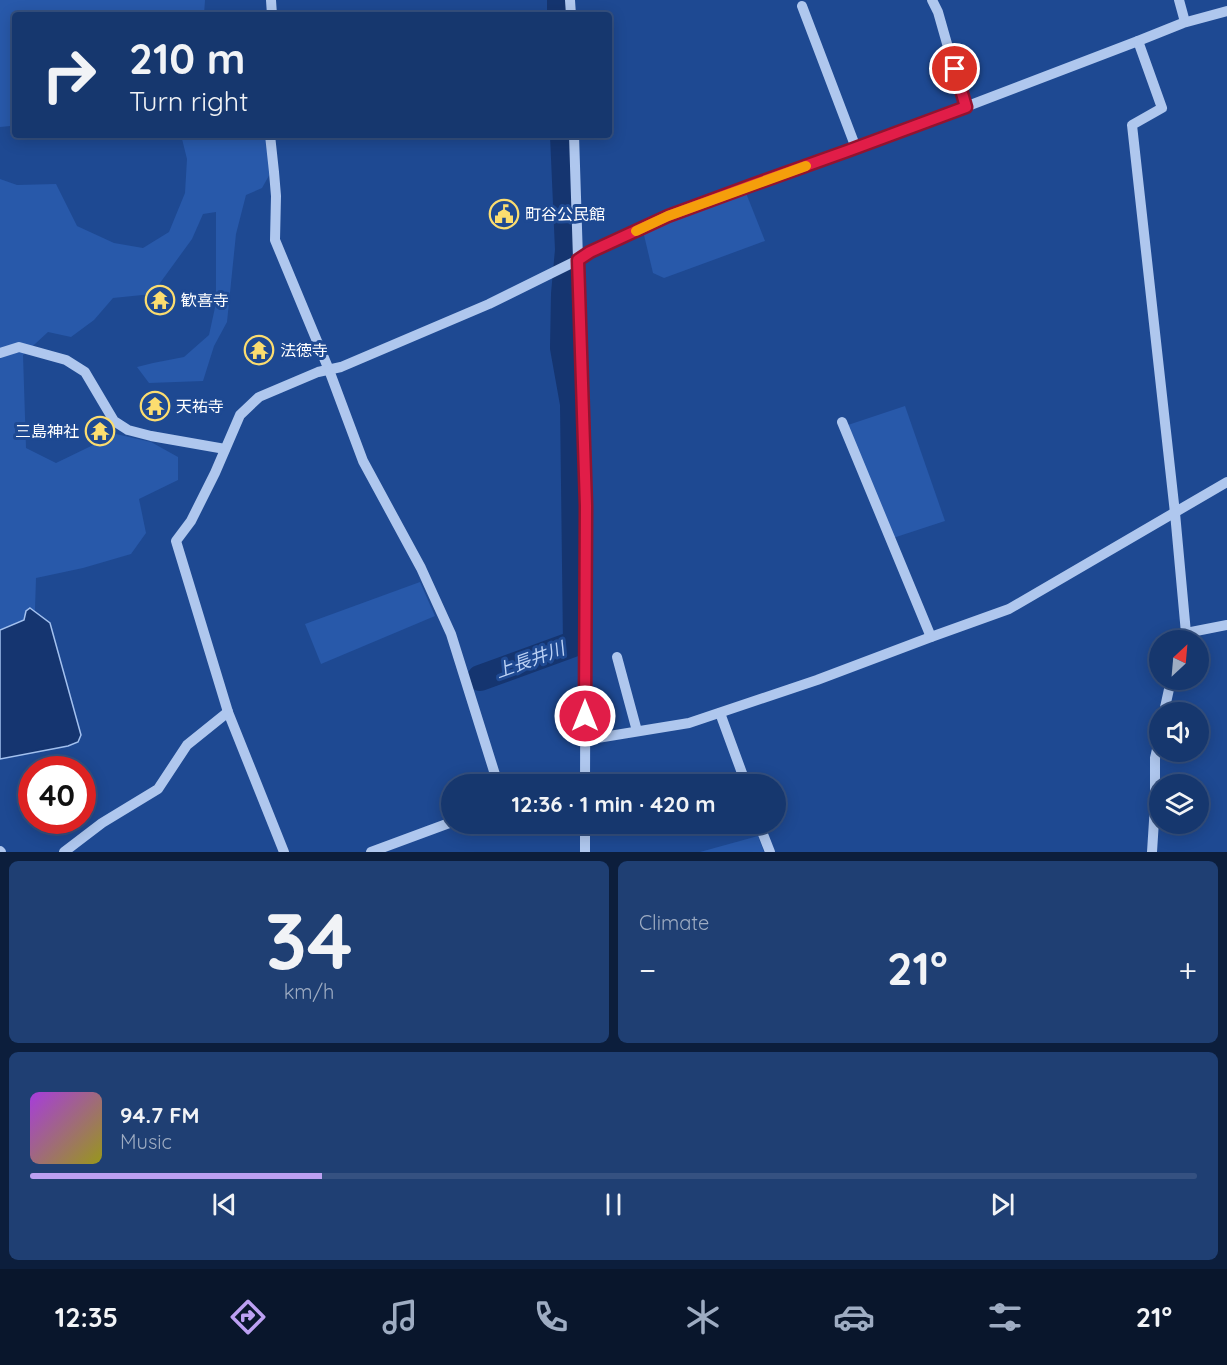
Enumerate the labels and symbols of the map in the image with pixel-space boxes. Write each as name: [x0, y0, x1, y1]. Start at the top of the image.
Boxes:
pin: [929, 43, 980, 94]
public building icon: 町谷公民館: [488, 198, 520, 230]
place label: 町谷公民館: [525, 204, 605, 224]
temple icon: 歓喜寺: [144, 284, 176, 316]
place label: 歓喜寺: [181, 290, 229, 310]
temple icon: 法徳寺: [243, 334, 275, 366]
place label: 法徳寺: [280, 340, 328, 360]
temple icon: 天祐寺: [139, 390, 171, 422]
place label: 天祐寺: [176, 396, 224, 416]
temple icon: 三島神社: [84, 415, 116, 447]
place label: 三島神社: [15, 421, 79, 441]
north arrow: [1149, 630, 1209, 690]
water label: 上長井川: [492, 636, 569, 683]
position arrow: [553, 684, 617, 748]
speed limit sign: 40: [18, 756, 96, 834]

